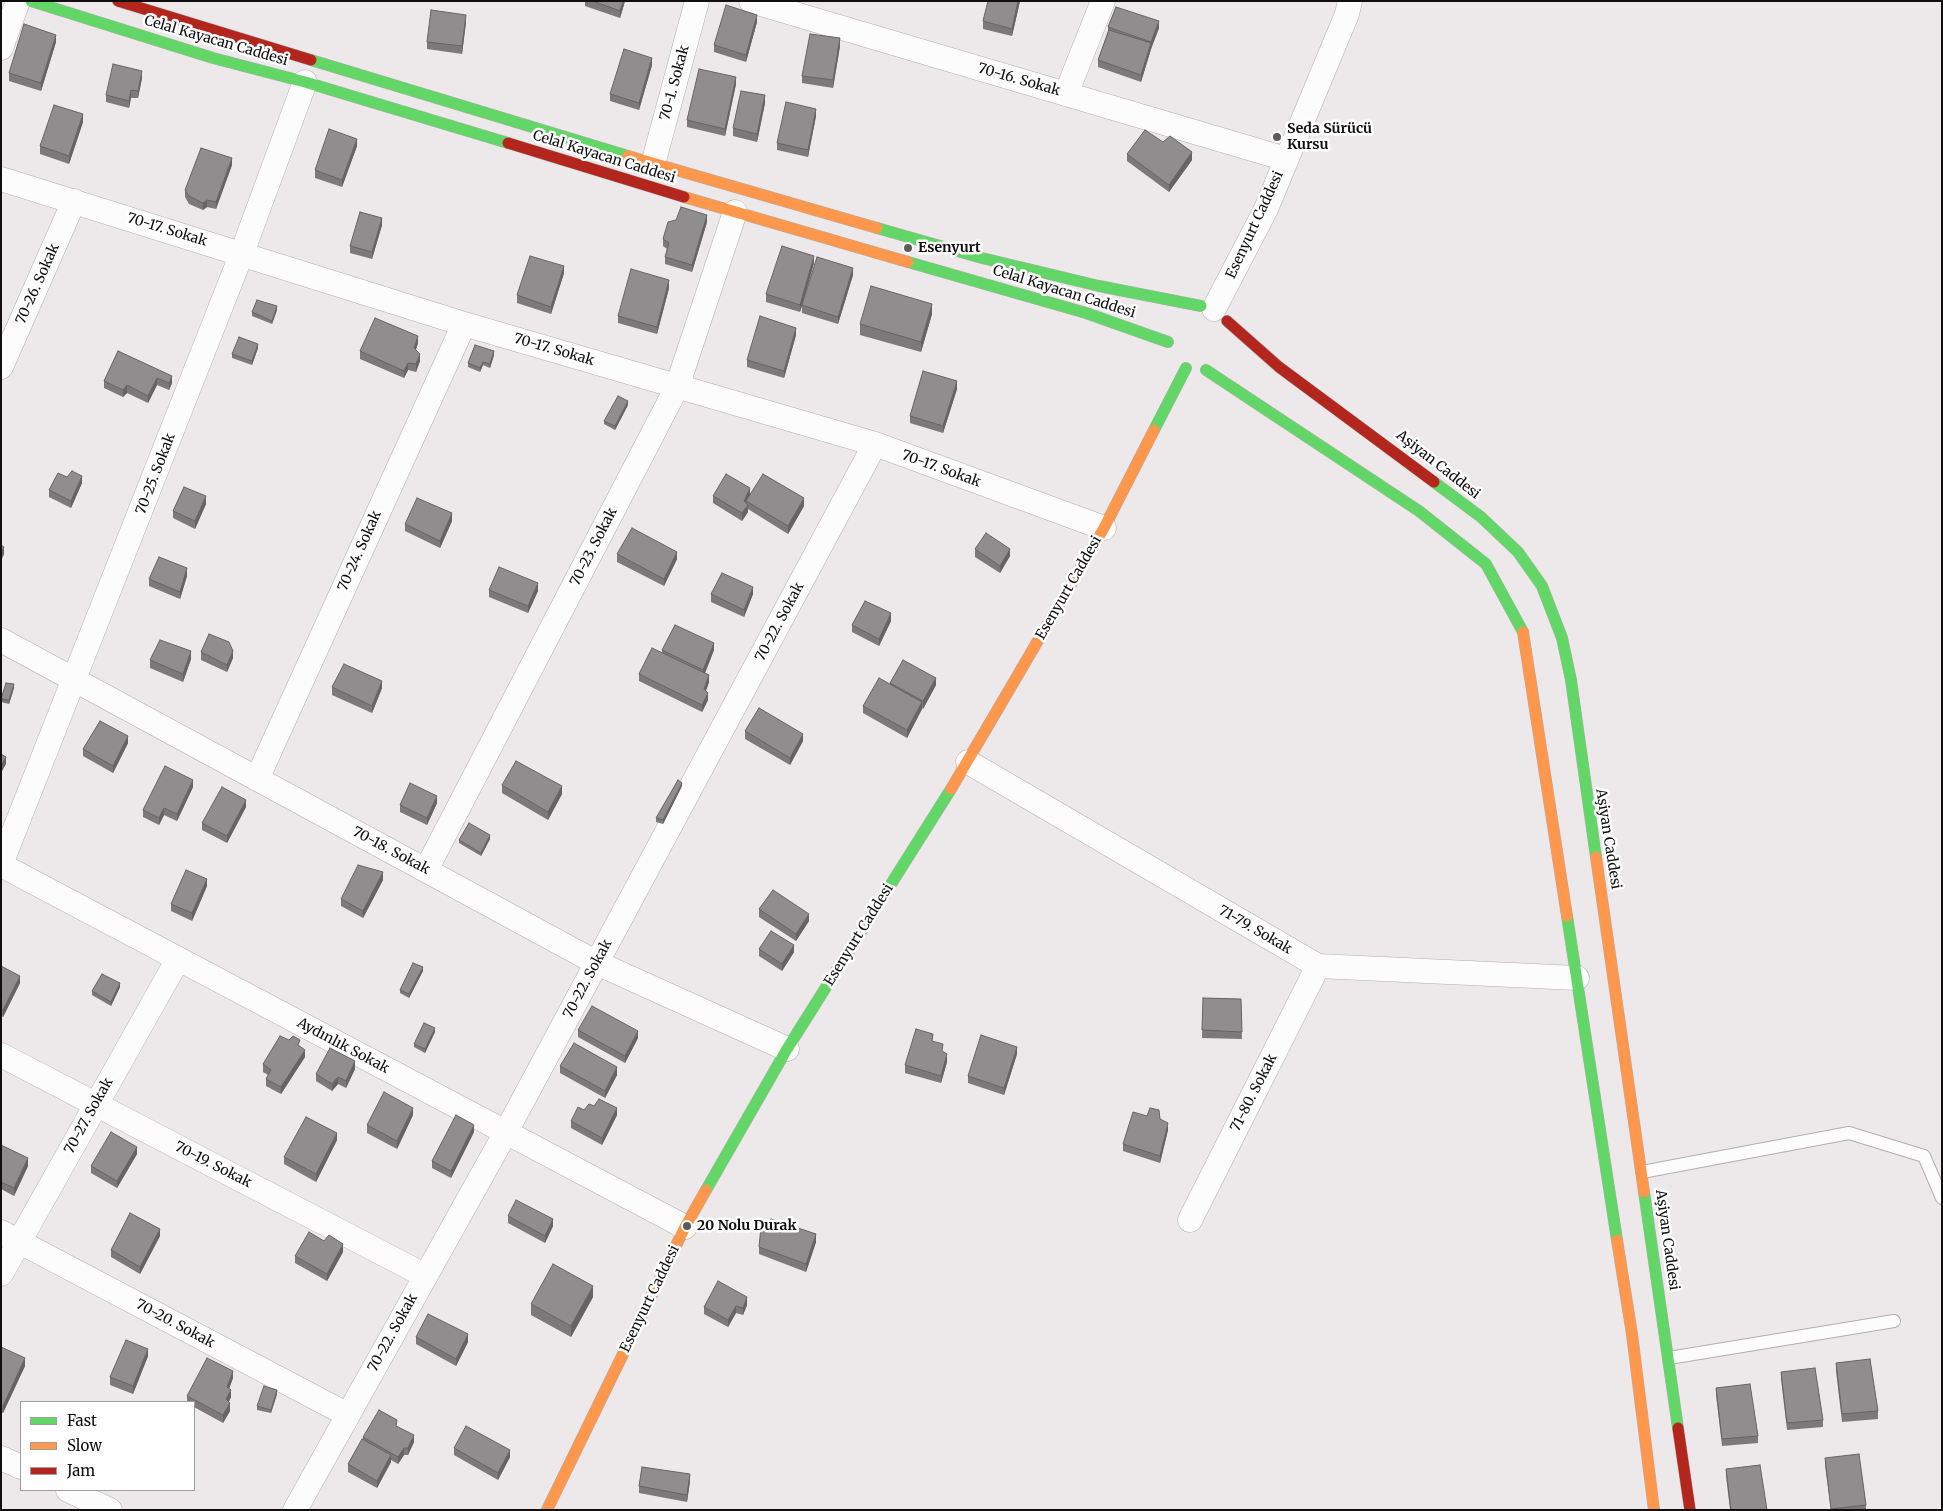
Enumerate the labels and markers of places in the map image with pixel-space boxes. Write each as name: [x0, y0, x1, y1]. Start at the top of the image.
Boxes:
place label: Seda Sürücü Kursu: [1287, 121, 1372, 154]
marker: Seda Sürücü Kursu: [1271, 131, 1283, 143]
place label: Esenyurt: [918, 240, 981, 256]
marker: Esenyurt: [902, 242, 914, 254]
place label: 20 Nolu Durak: [697, 1218, 796, 1234]
marker: 20 Nolu Durak: [681, 1220, 693, 1232]

